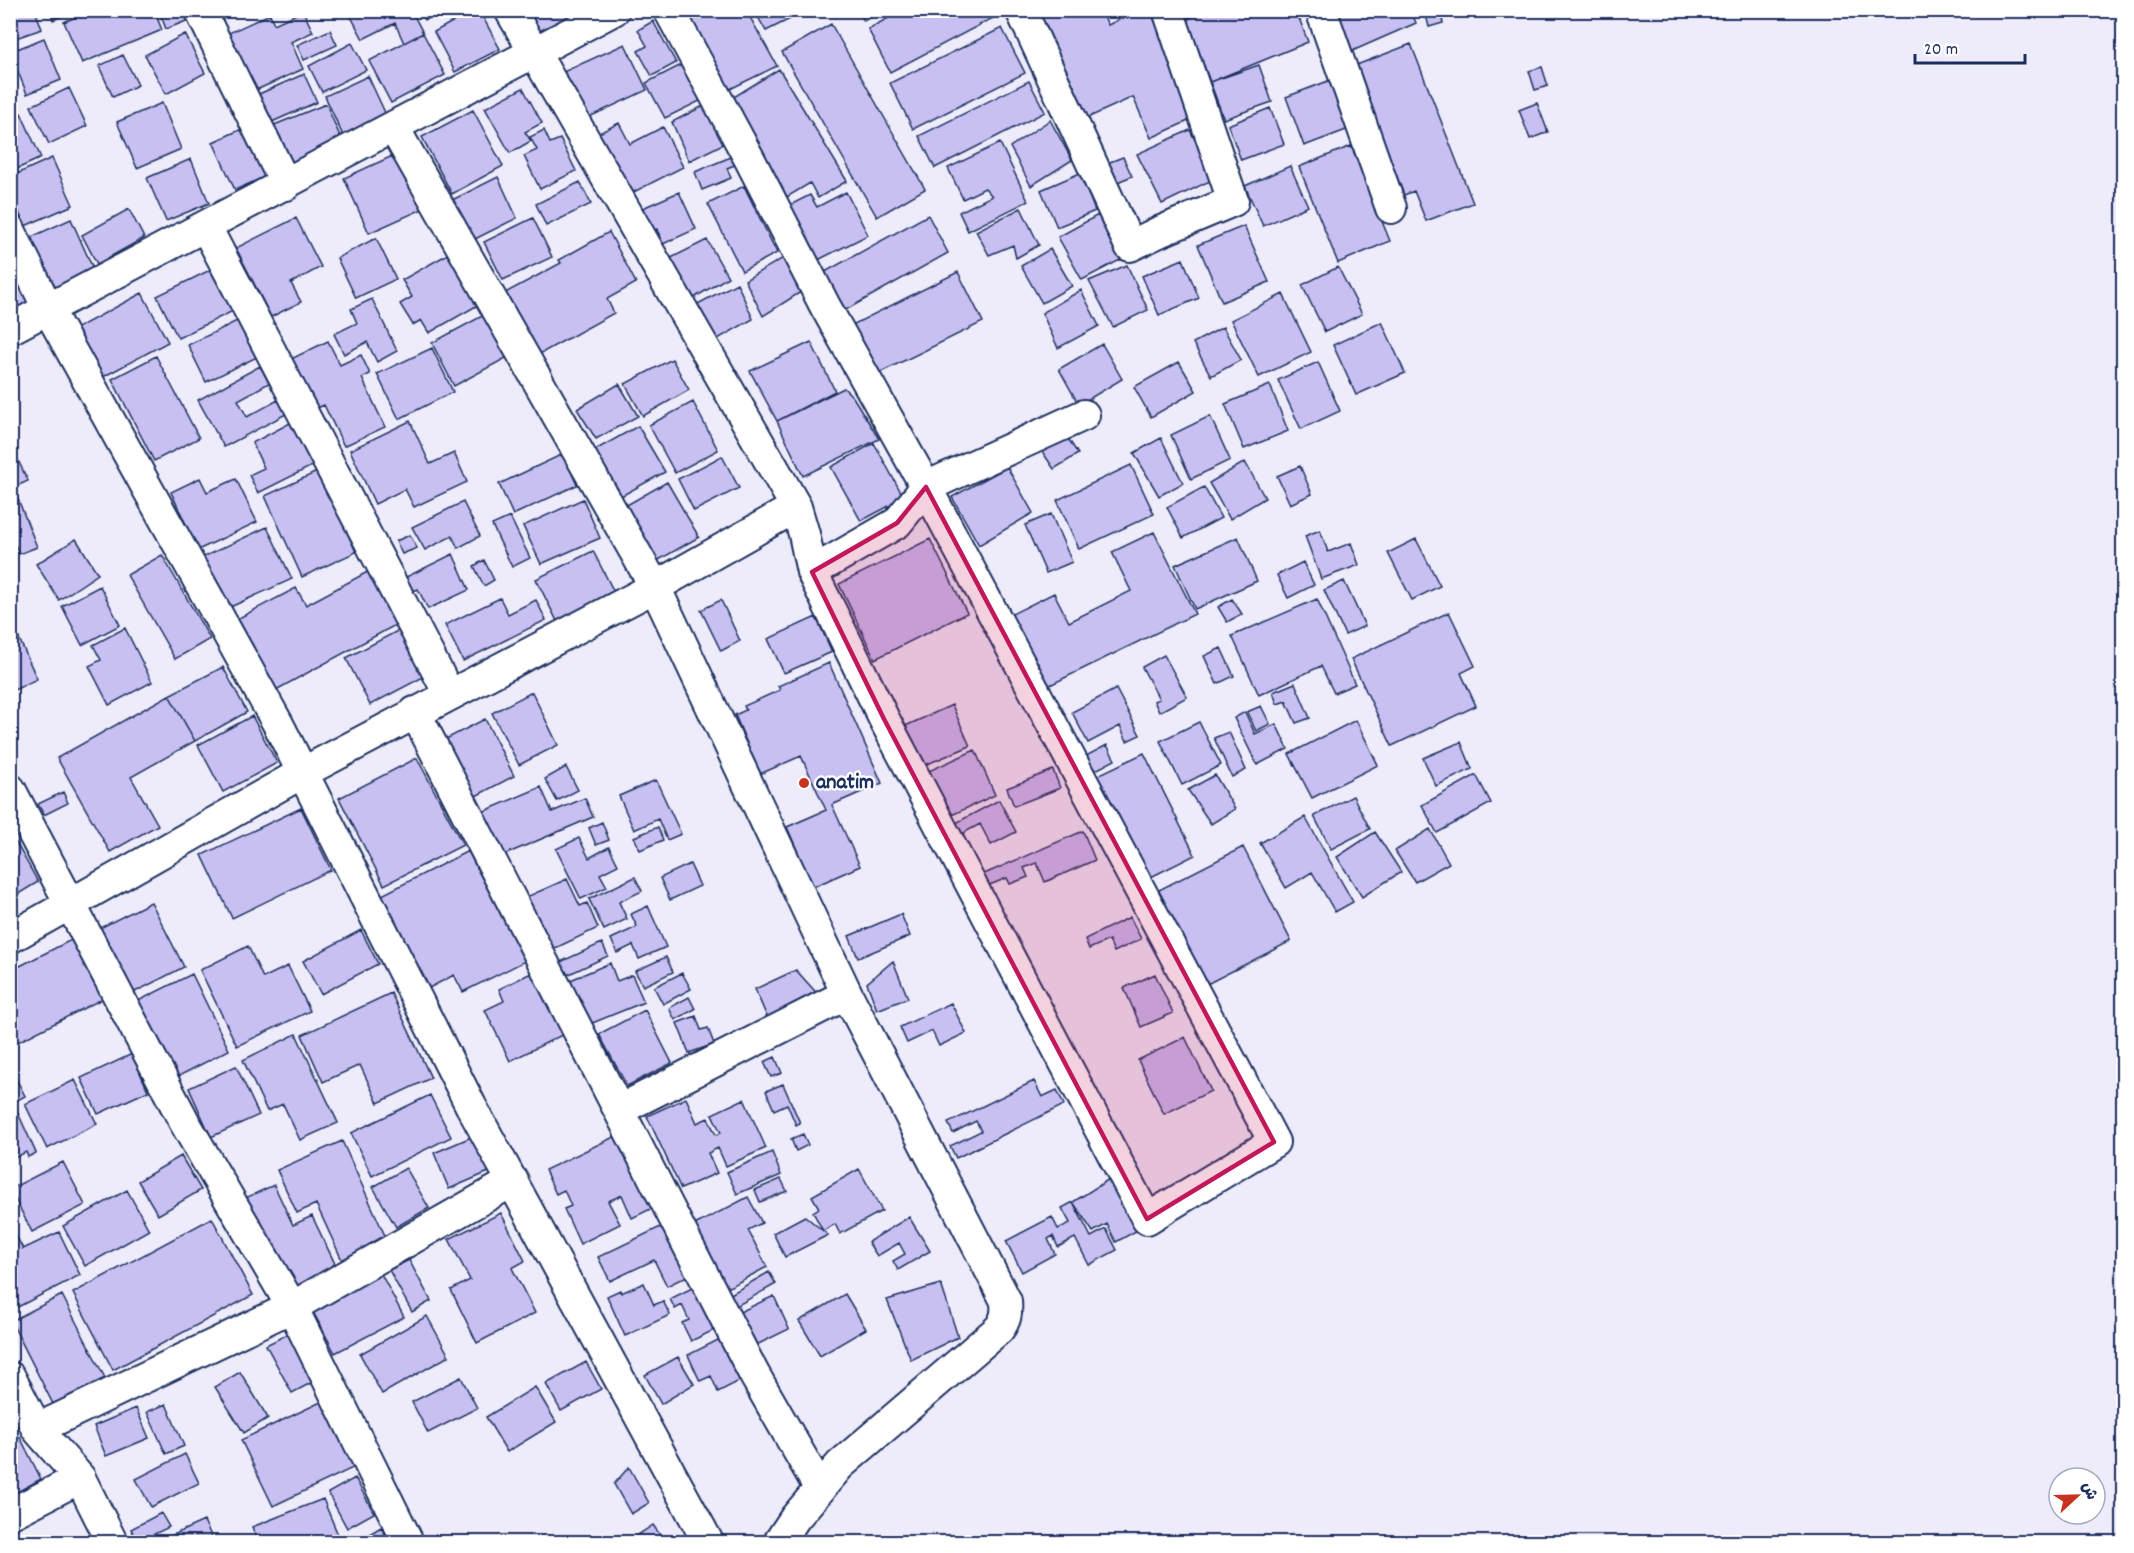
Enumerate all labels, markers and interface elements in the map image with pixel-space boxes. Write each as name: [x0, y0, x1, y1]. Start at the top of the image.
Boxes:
scale bar: [1915, 27, 2024, 65]
text: 20 m: [1924, 38, 1958, 63]
place label: anatim: [816, 768, 874, 799]
marker: anatim: [797, 776, 811, 790]
north arrow: [2047, 1466, 2107, 1526]
text: ش: [2075, 1479, 2103, 1504]

